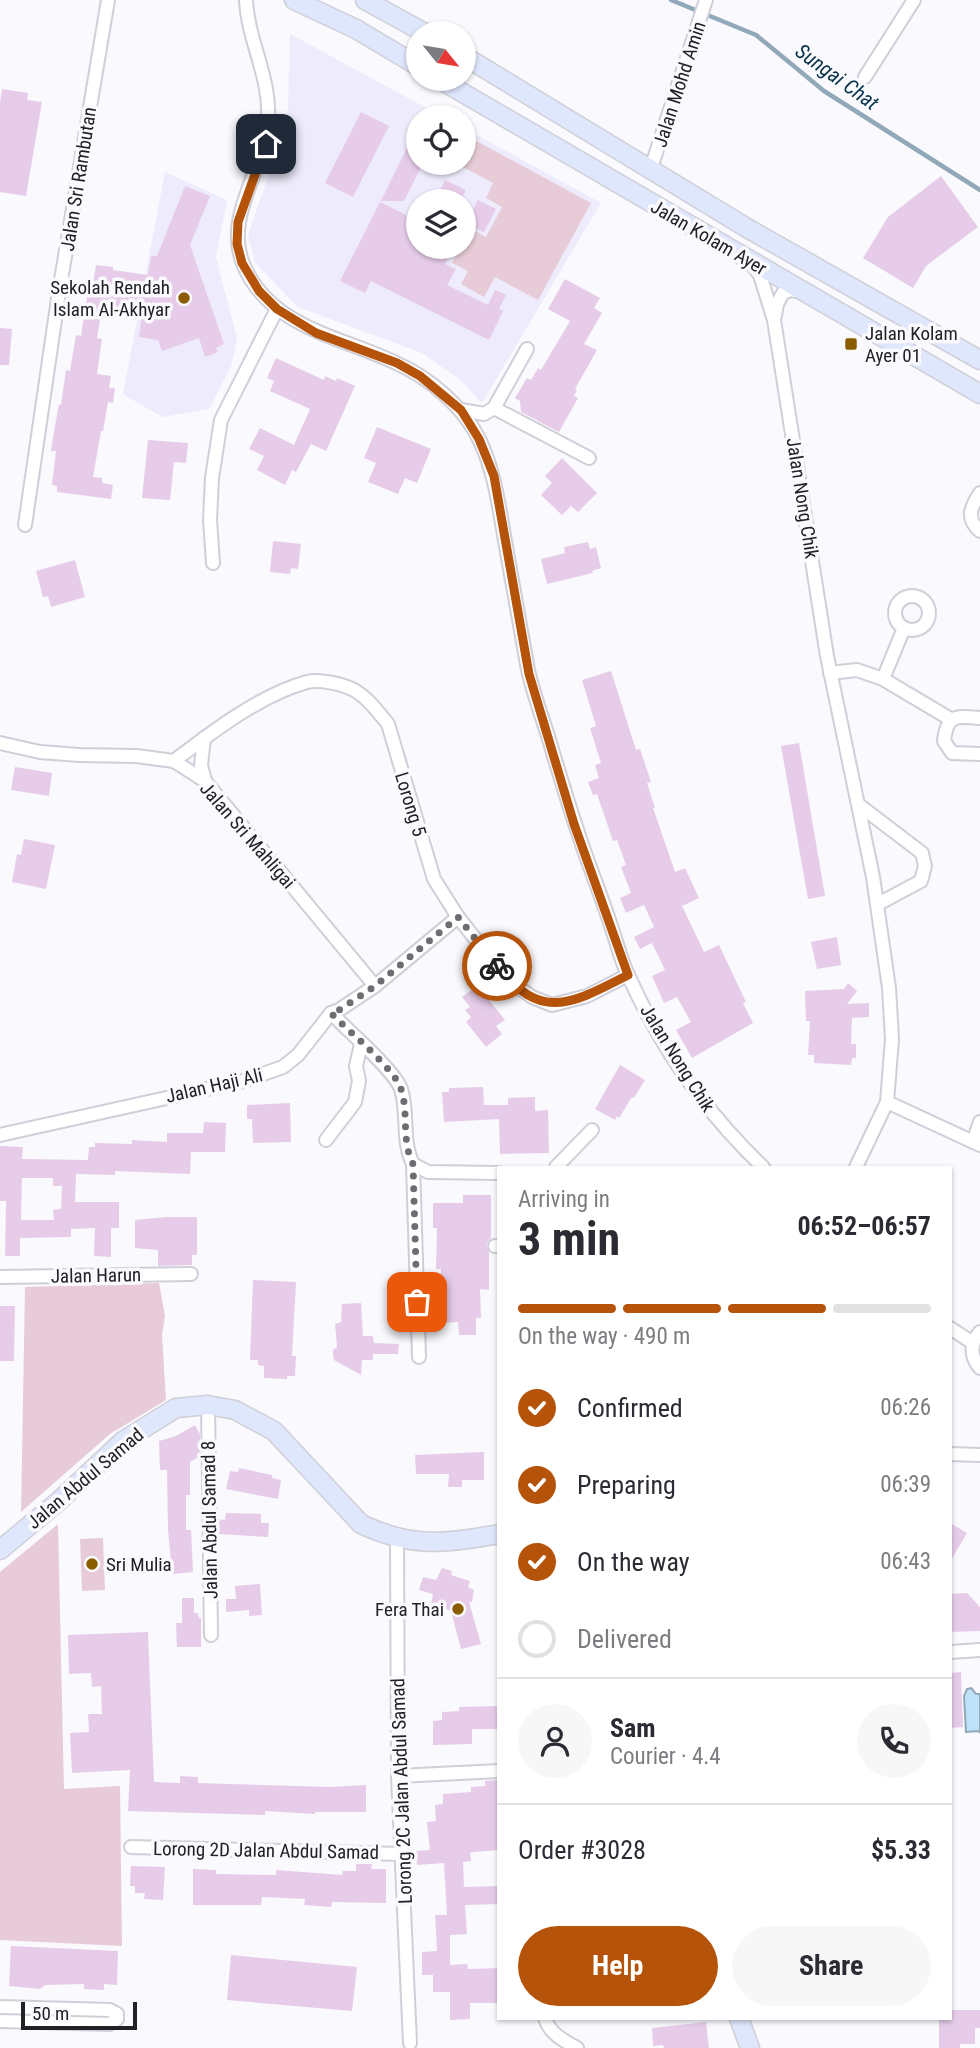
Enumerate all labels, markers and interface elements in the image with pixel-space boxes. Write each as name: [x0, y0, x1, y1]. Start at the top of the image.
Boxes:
street label: Jalan Mohd Amin: [648, 18, 711, 150]
north arrow: [406, 21, 476, 91]
map controls: [406, 21, 476, 259]
water label: Sungai Chat: [791, 39, 884, 116]
street label: Jalan Sri Rambutan: [56, 105, 101, 253]
button: locate: [406, 105, 476, 175]
pin: [236, 114, 296, 174]
icon: home: [247, 125, 285, 163]
button: layers: [406, 189, 476, 259]
street label: Jalan Kolam Ayer: [647, 195, 771, 280]
place label: Sekolah Rendah Islam Al-Akhyar: [50, 276, 170, 321]
marker: Sekolah Rendah Islam Al-Akhyar: [176, 290, 192, 306]
place label: Jalan Kolam Ayer 01: [865, 322, 958, 367]
marker: Jalan Kolam Ayer 01: [843, 336, 859, 352]
street label: Jalan Nong Chik: [782, 436, 824, 561]
street label: Lorong 5: [390, 769, 431, 839]
street label: Jalan Sri Mahligai: [195, 777, 300, 893]
courier: [462, 931, 532, 1001]
icon: bike: [478, 947, 516, 985]
street label: Jalan Nong Chik: [635, 1000, 720, 1117]
street label: Jalan Haji Ali: [163, 1063, 265, 1108]
text: Arriving in: [518, 1186, 610, 1213]
text: 06:52–06:57: [797, 1211, 931, 1241]
text: 3 min: [518, 1212, 620, 1266]
street label: Jalan Harun: [51, 1263, 141, 1288]
pin: [387, 1272, 447, 1332]
icon: bag: [398, 1283, 436, 1321]
text: On the way · 490 m: [518, 1323, 690, 1350]
icon: check: [518, 1389, 556, 1427]
text: Confirmed: [577, 1393, 683, 1423]
text: 06:26: [880, 1394, 931, 1421]
street label: Jalan Abdul Samad: [22, 1423, 148, 1534]
street label: Jalan Abdul Samad 8: [197, 1441, 222, 1599]
icon: check: [518, 1466, 556, 1504]
text: Preparing: [577, 1470, 676, 1500]
text: 06:39: [880, 1471, 931, 1498]
icon: check: [518, 1543, 556, 1581]
text: On the way: [577, 1547, 690, 1577]
text: 06:43: [880, 1548, 931, 1575]
place label: Sri Mulia: [106, 1553, 172, 1576]
marker: Sri Mulia: [84, 1556, 100, 1572]
place label: Fera Thai: [375, 1598, 444, 1621]
marker: Fera Thai: [450, 1601, 466, 1617]
text: Delivered: [577, 1624, 672, 1654]
street label: Lorong 2C Jalan Abdul Samad: [386, 1678, 417, 1904]
button: person: [518, 1704, 592, 1778]
button: phone: [857, 1704, 931, 1778]
text: Sam: [610, 1713, 656, 1743]
text: Courier · 4.4: [610, 1743, 721, 1770]
text: Order #3028: [518, 1835, 646, 1865]
text: $5.33: [871, 1835, 931, 1865]
street label: Lorong 2D Jalan Abdul Samad: [153, 1837, 379, 1864]
button: Help: [518, 1926, 718, 2006]
button: Share: [732, 1926, 931, 2006]
scale bar: [21, 1999, 136, 2031]
text: 50 m: [32, 2002, 69, 2025]

